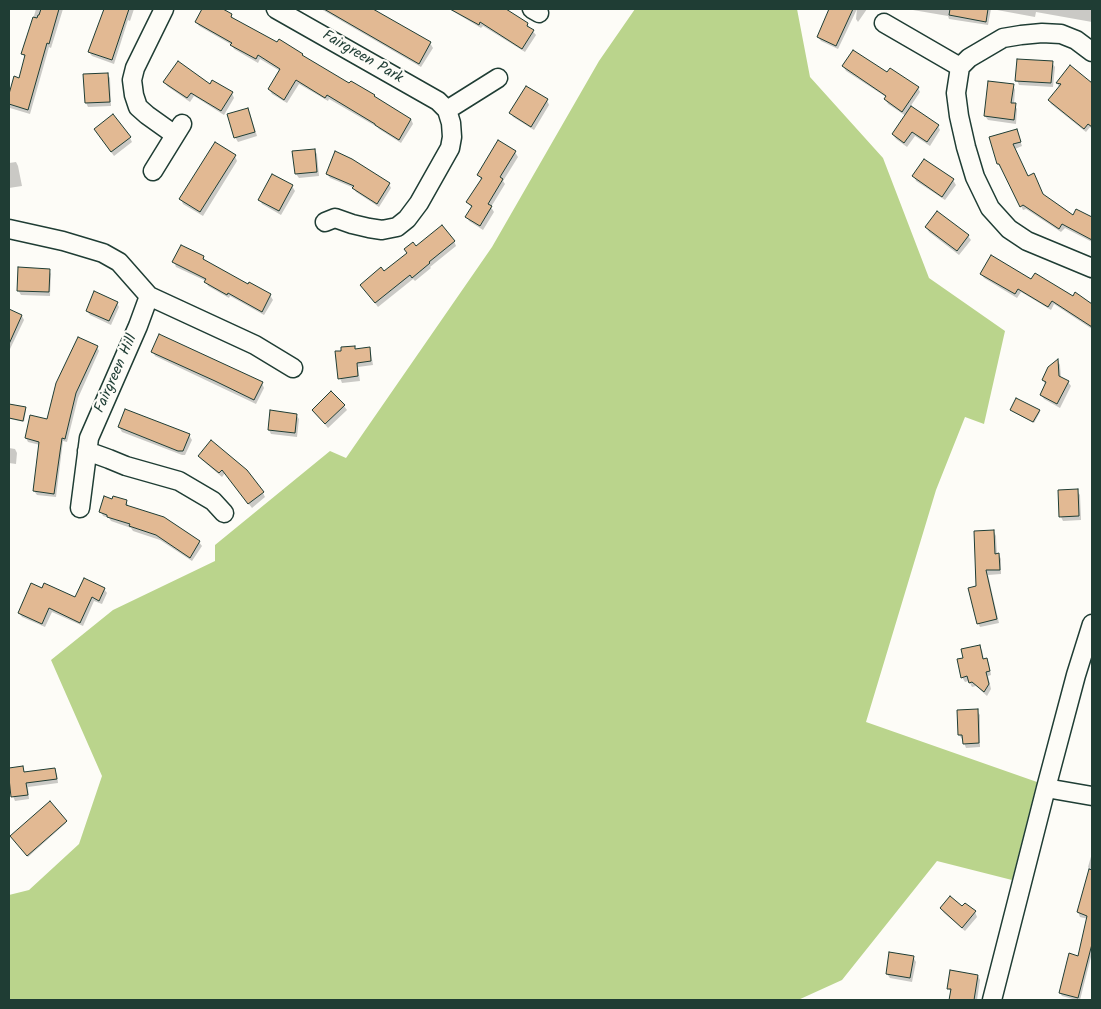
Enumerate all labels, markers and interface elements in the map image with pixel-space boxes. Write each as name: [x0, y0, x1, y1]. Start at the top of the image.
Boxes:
street label: Fairgreen Park: [318, 28, 406, 88]
street label: Fairgreen Hill: [92, 332, 142, 416]

